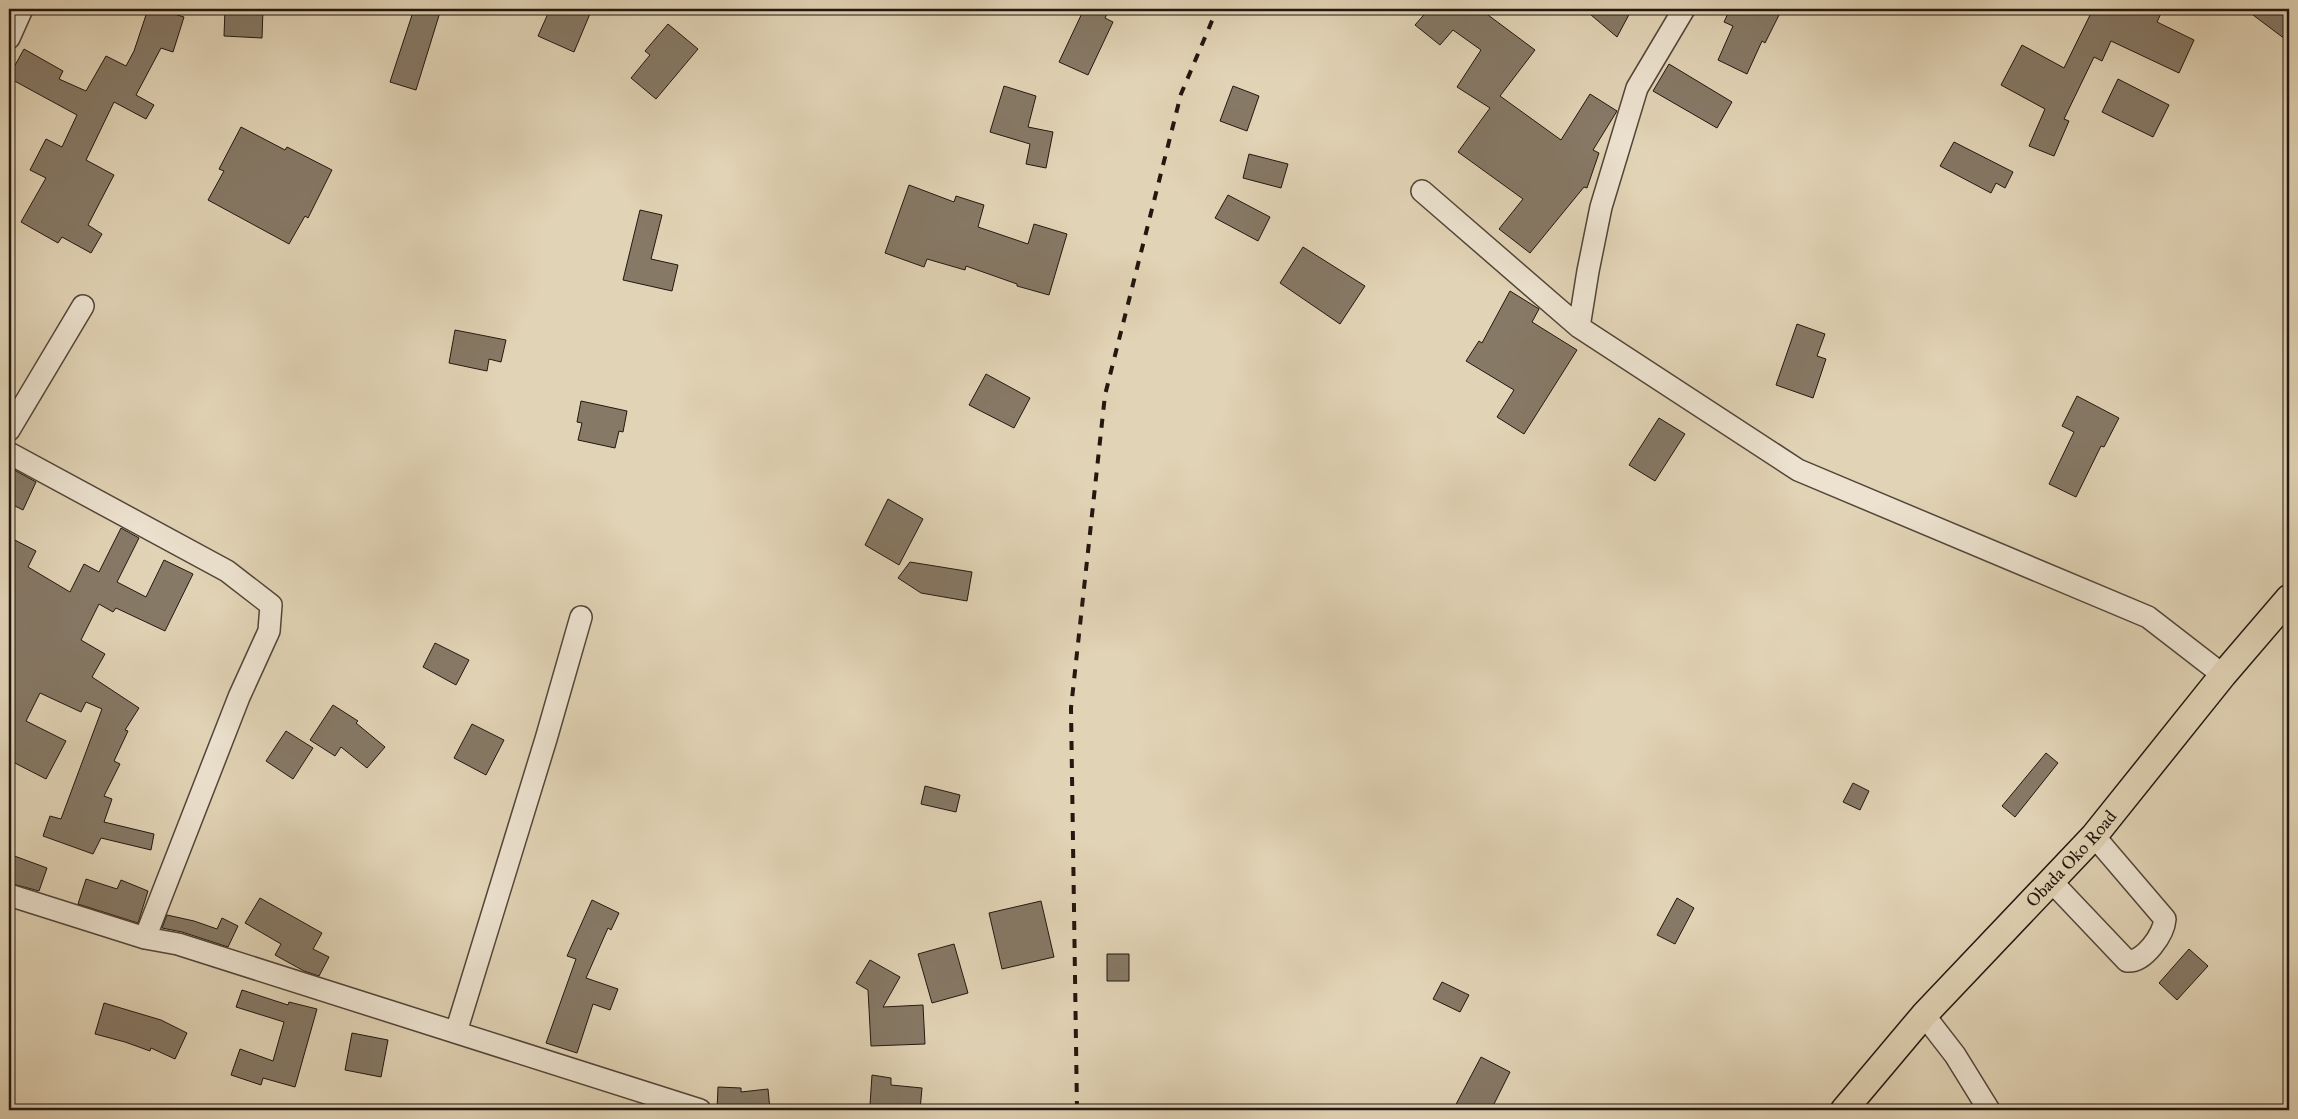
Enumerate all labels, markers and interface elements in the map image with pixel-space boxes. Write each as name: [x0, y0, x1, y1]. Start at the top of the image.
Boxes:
street label: Obada Oko Road: [2021, 806, 2121, 912]

